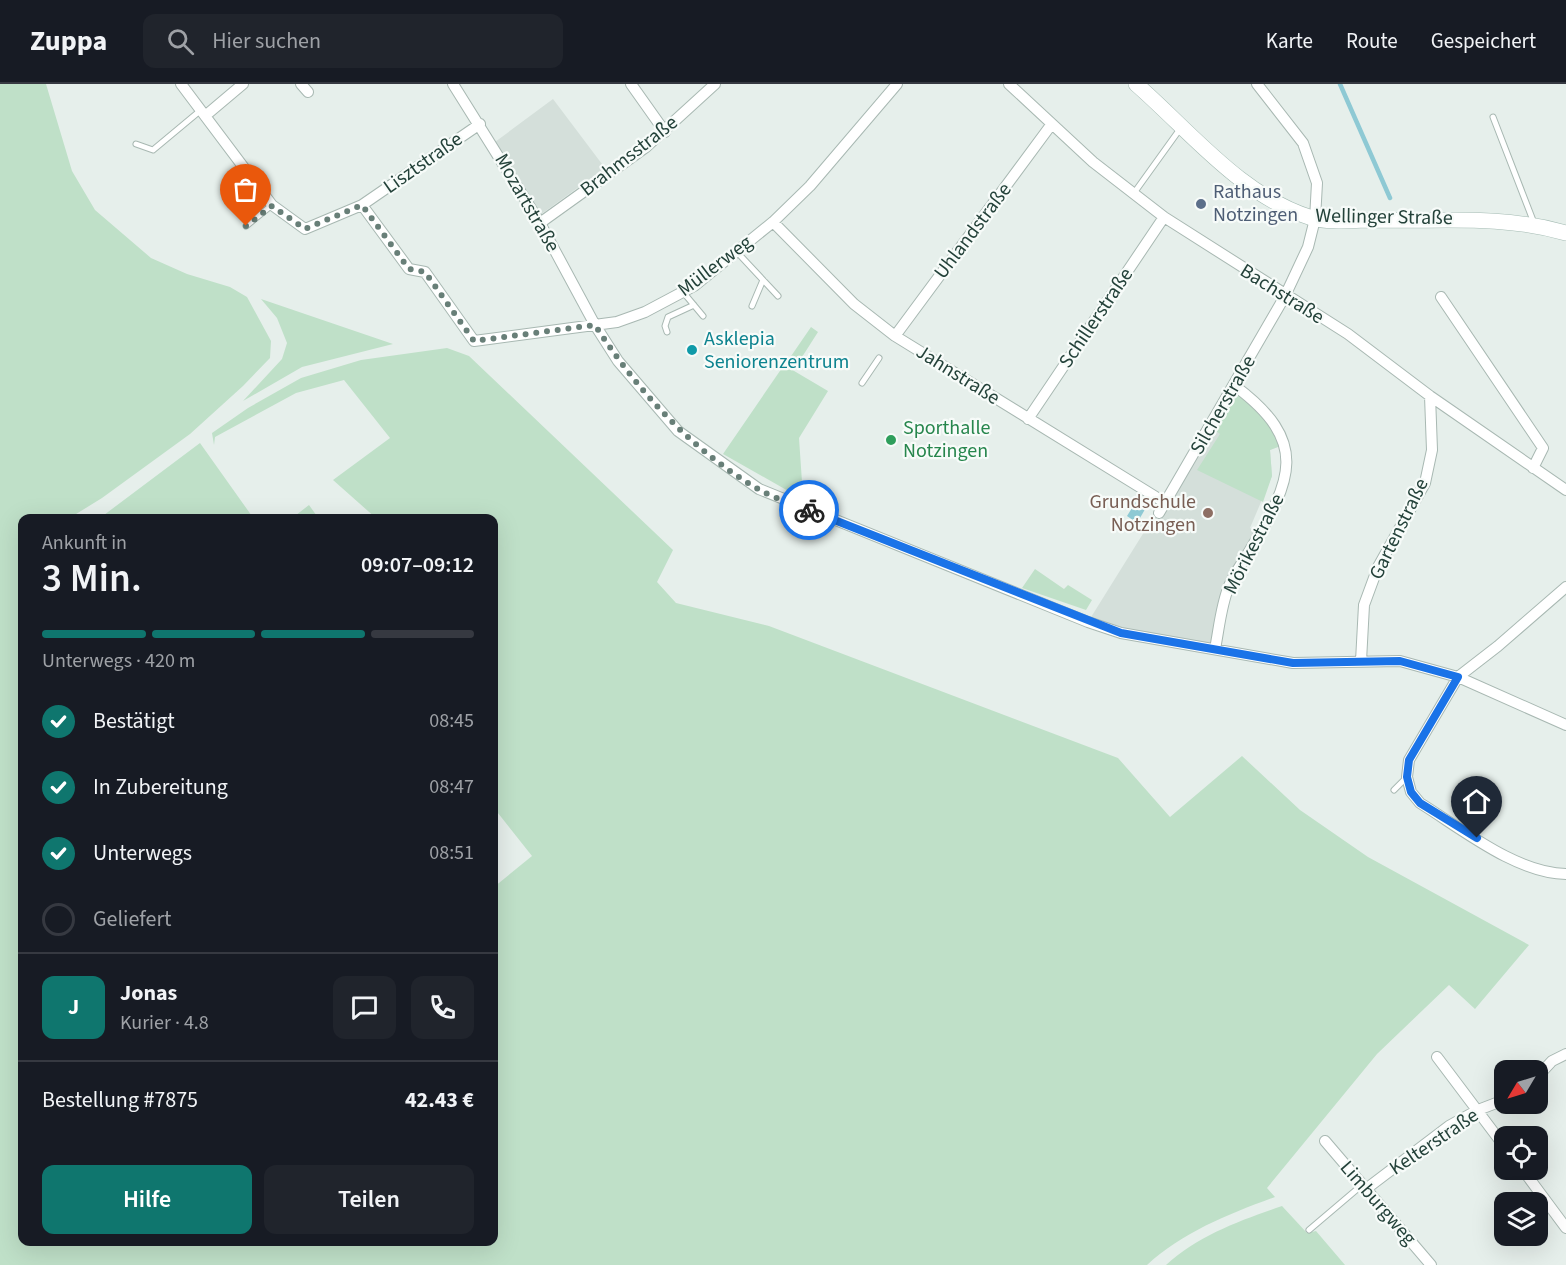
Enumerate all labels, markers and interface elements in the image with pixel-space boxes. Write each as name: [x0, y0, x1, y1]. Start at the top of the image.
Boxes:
search box: [143, 14, 563, 68]
text: Zuppa: [30, 21, 107, 61]
icon: search: [164, 25, 197, 58]
text: Hier suchen: [212, 25, 321, 57]
text: Karte: [1266, 26, 1313, 56]
text: Route: [1346, 26, 1398, 56]
text: Gespeichert: [1431, 26, 1536, 56]
street label: Brahmsstraße: [574, 109, 684, 203]
street label: Lisztstraße: [378, 125, 468, 201]
street label: Mozartstraße: [487, 149, 567, 258]
pin: [220, 164, 271, 226]
icon: bag: [229, 173, 262, 206]
street label: Uhlandstraße: [928, 177, 1018, 285]
place label: Rathaus Notzingen: [1213, 178, 1298, 229]
marker: Rathaus Notzingen: [1194, 197, 1208, 211]
street label: Wellinger Straße: [1315, 202, 1453, 232]
street label: Müllerweg: [672, 229, 758, 303]
street label: Bachstraße: [1234, 257, 1330, 331]
street label: Schillerstraße: [1052, 262, 1140, 374]
place label: Asklepia Seniorenzentrum: [704, 325, 849, 376]
street label: Jahnstraße: [911, 338, 1005, 412]
marker: Asklepia Seniorenzentrum: [685, 343, 699, 357]
street label: Silcherstraße: [1183, 350, 1263, 460]
place label: Sporthalle Notzingen: [903, 414, 990, 465]
marker: Sporthalle Notzingen: [884, 433, 898, 447]
street label: Gartenstraße: [1362, 474, 1436, 584]
courier: [779, 480, 839, 540]
place label: Grundschule Notzingen: [1090, 488, 1196, 539]
street label: Mörikestraße: [1217, 489, 1291, 599]
icon: bike: [793, 494, 826, 527]
marker: Grundschule Notzingen: [1201, 506, 1215, 520]
text: Ankunft in: [42, 529, 127, 557]
text: 09:07–09:12: [361, 549, 474, 581]
text: 3 Min.: [42, 551, 142, 607]
text: Unterwegs · 420 m: [42, 647, 195, 675]
icon: check: [42, 705, 75, 738]
text: Bestätigt: [93, 705, 175, 737]
text: 08:45: [429, 707, 474, 735]
icon: check: [42, 771, 75, 804]
text: In Zubereitung: [93, 771, 228, 803]
text: 08:47: [429, 773, 474, 801]
pin: [1451, 776, 1502, 838]
icon: home: [1460, 785, 1493, 818]
icon: check: [42, 837, 75, 870]
text: Unterwegs: [93, 837, 192, 869]
text: 08:51: [429, 839, 474, 867]
text: Geliefert: [93, 903, 172, 935]
button: chat: [333, 976, 396, 1039]
button: phone: [411, 976, 474, 1039]
text: Jonas: [120, 977, 177, 1009]
text: J: [68, 991, 79, 1023]
text: Kurier · 4.8: [120, 1009, 209, 1037]
north arrow: [1494, 1060, 1548, 1114]
map controls: [1494, 1060, 1548, 1246]
text: Bestellung #7875: [42, 1084, 198, 1116]
text: 42.43 €: [405, 1084, 474, 1116]
street label: Kelterstraße: [1384, 1102, 1484, 1182]
button: locate: [1494, 1126, 1548, 1180]
street label: Limburgweg: [1333, 1155, 1423, 1251]
button: Hilfe: [42, 1165, 252, 1234]
button: Teilen: [264, 1165, 474, 1234]
button: layers: [1494, 1192, 1548, 1246]

